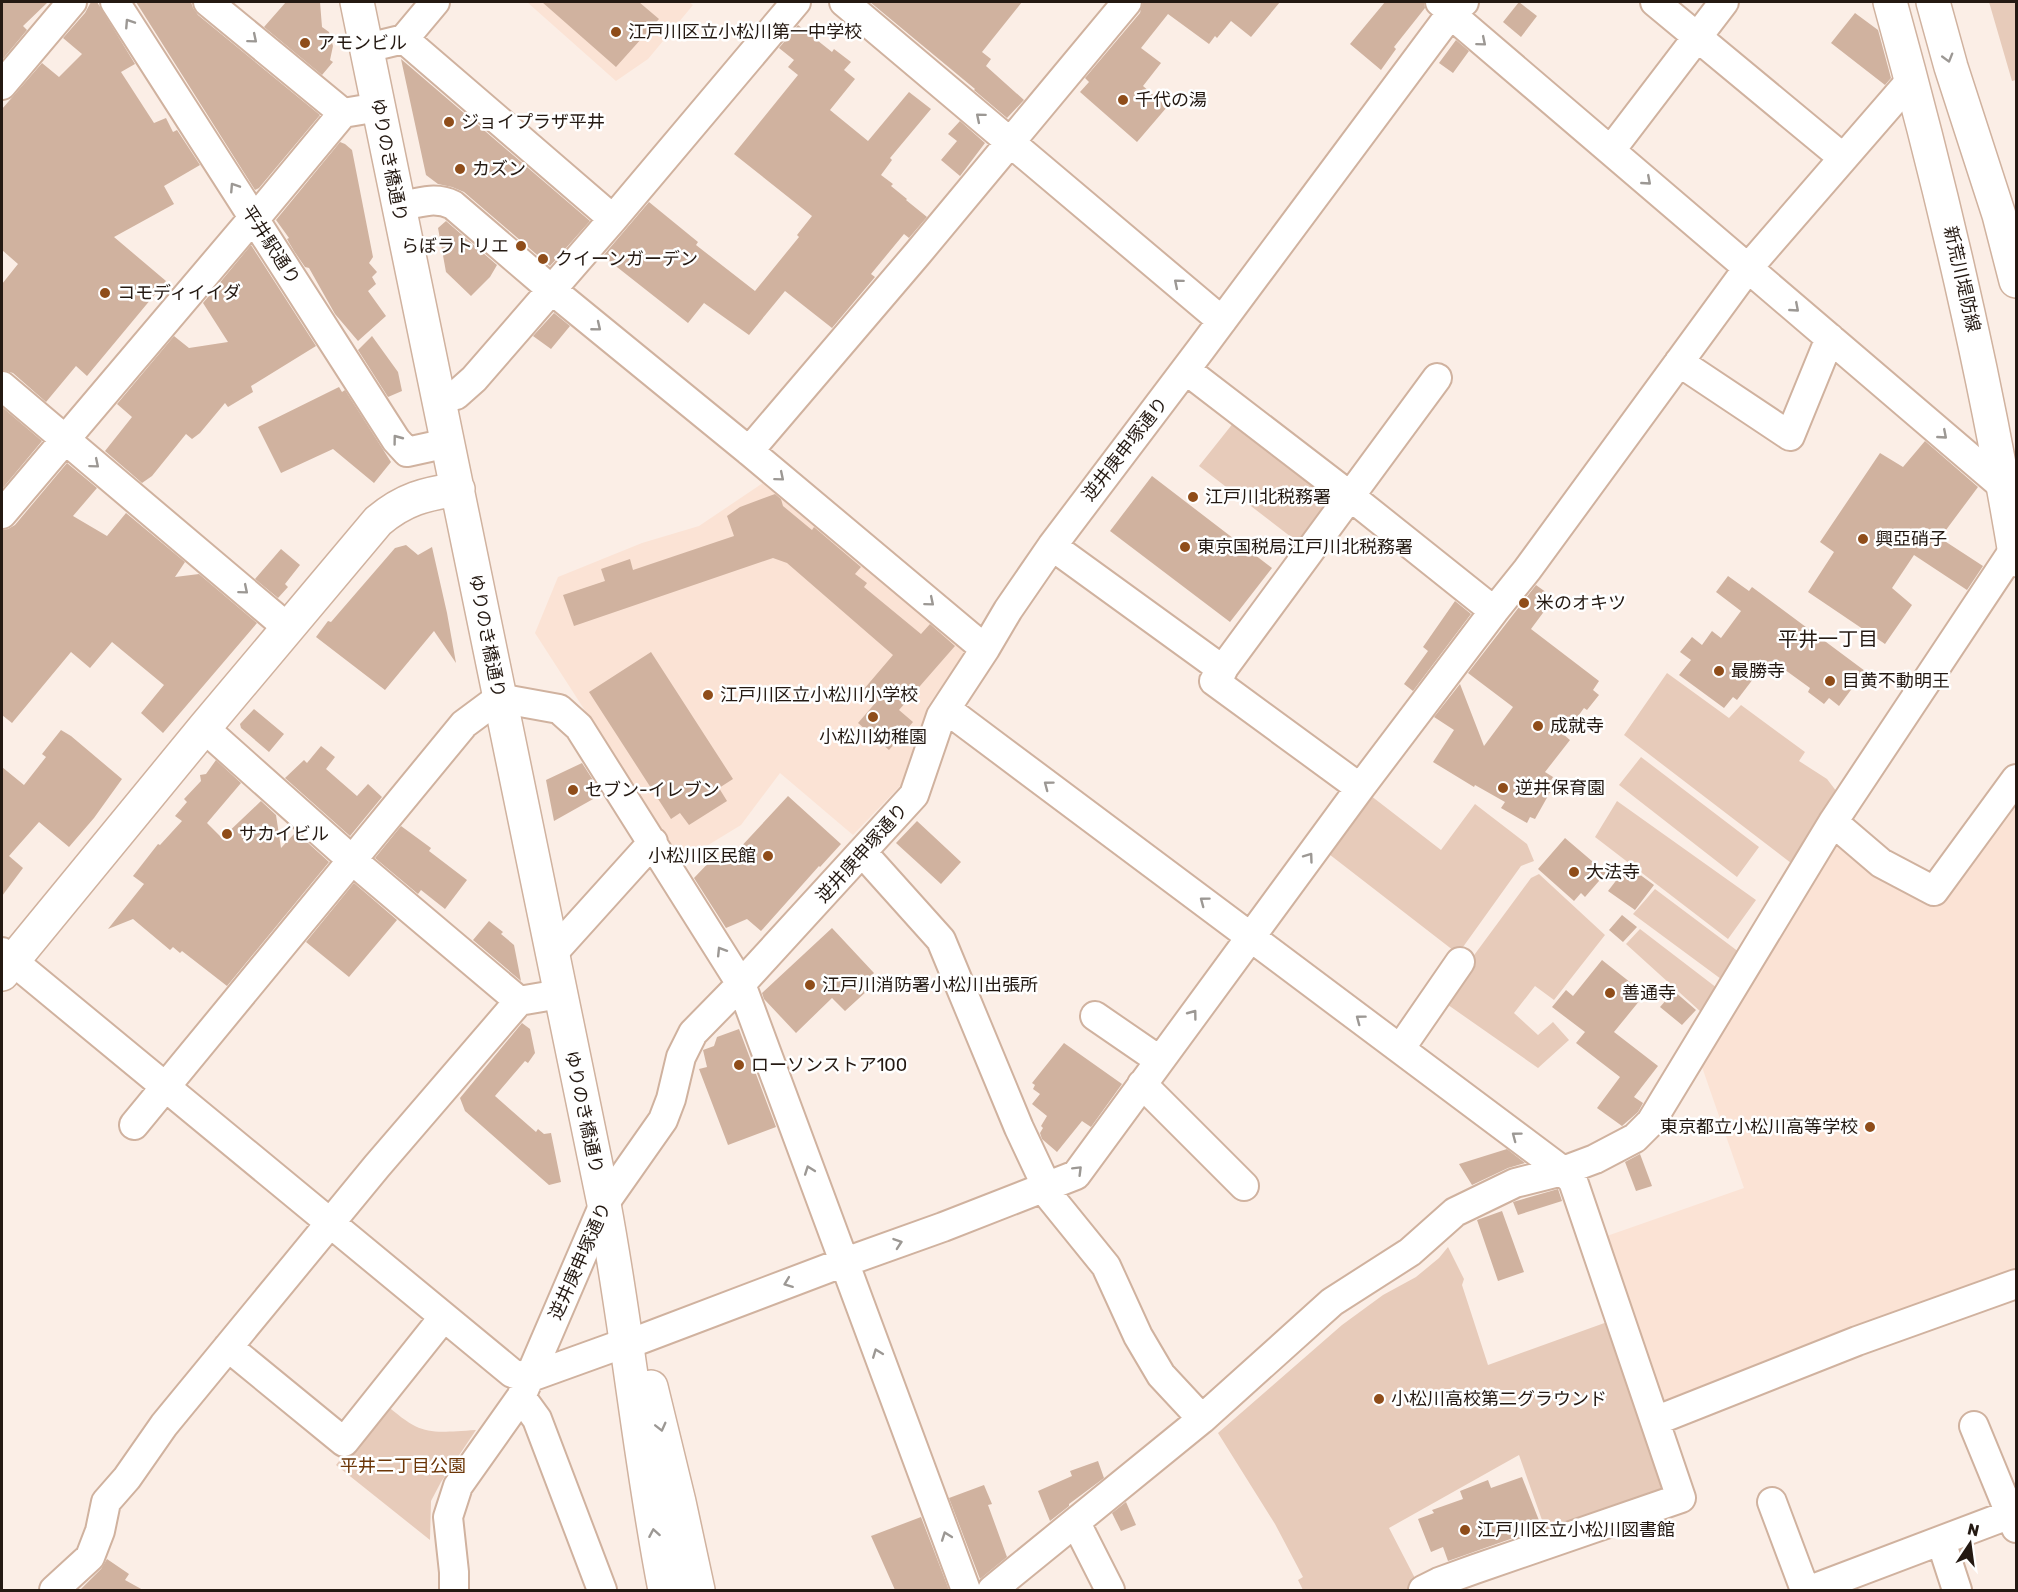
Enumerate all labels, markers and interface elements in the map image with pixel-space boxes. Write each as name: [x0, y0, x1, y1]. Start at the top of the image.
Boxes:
one-way arrow: [124, 19, 136, 29]
place label: 江戸川区立小松川第一中学校: [628, 21, 862, 43]
marker: 江戸川区立小松川第一中学校: [609, 25, 623, 39]
one-way arrow: [246, 32, 257, 43]
place label: アモンビル: [317, 32, 407, 54]
one-way arrow: [1475, 34, 1486, 45]
marker: アモンビル: [298, 36, 312, 50]
one-way arrow: [1941, 53, 1954, 63]
place label: 千代の湯: [1135, 89, 1207, 111]
marker: 千代の湯: [1116, 93, 1130, 107]
street label: ゆりのき橋通り: [366, 96, 412, 224]
place label: ジョイプラザ平井: [461, 111, 605, 133]
one-way arrow: [976, 113, 987, 124]
marker: ジョイプラザ平井: [442, 115, 456, 129]
place label: カズン: [472, 158, 526, 180]
marker: カズン: [453, 162, 467, 176]
one-way arrow: [1640, 174, 1651, 185]
one-way arrow: [229, 183, 241, 193]
street label: 平井駅通り: [237, 201, 305, 289]
street label: 新荒川堤防線: [1939, 224, 1985, 334]
place label: らぼラトリエ: [401, 235, 509, 257]
marker: らぼラトリエ: [514, 239, 528, 253]
place label: クイーンガーデン: [555, 248, 698, 270]
marker: クイーンガーデン: [536, 252, 550, 266]
one-way arrow: [1174, 279, 1185, 290]
place label: コモディイイダ: [117, 282, 241, 304]
marker: コモディイイダ: [98, 286, 112, 300]
one-way arrow: [1788, 301, 1799, 312]
one-way arrow: [590, 319, 601, 330]
street label: 逆井庚申塚通り: [1078, 393, 1172, 505]
one-way arrow: [1936, 428, 1947, 439]
one-way arrow: [393, 434, 404, 445]
one-way arrow: [88, 457, 99, 468]
one-way arrow: [774, 470, 785, 481]
place label: 江戸川北税務署: [1205, 486, 1331, 508]
marker: 江戸川北税務署: [1186, 490, 1200, 504]
place label: 興亞硝子: [1875, 528, 1947, 550]
marker: 興亞硝子: [1856, 532, 1870, 546]
place label: 東京国税局江戸川北税務署: [1197, 536, 1413, 558]
marker: 東京国税局江戸川北税務署: [1178, 540, 1192, 554]
street label: ゆりのき橋通り: [464, 572, 510, 700]
one-way arrow: [237, 583, 248, 594]
place label: 米のオキツ: [1536, 592, 1626, 614]
one-way arrow: [923, 595, 934, 606]
marker: 米のオキツ: [1517, 596, 1531, 610]
district label: 平井一丁目: [1778, 627, 1878, 651]
place label: 最勝寺: [1731, 660, 1785, 682]
marker: 最勝寺: [1712, 664, 1726, 678]
place label: 目黄不動明王: [1842, 670, 1950, 692]
marker: 目黄不動明王: [1823, 674, 1837, 688]
place label: 江戸川区立小松川小学校: [720, 684, 918, 706]
marker: 江戸川区立小松川小学校: [701, 688, 715, 702]
marker: 小松川幼稚園: [866, 710, 880, 724]
place label: 成就寺: [1550, 715, 1604, 737]
marker: 成就寺: [1531, 719, 1545, 733]
place label: 小松川幼稚園: [819, 726, 927, 748]
place label: 逆井保育園: [1515, 777, 1605, 799]
place label: セブン-イレブン: [585, 779, 720, 801]
one-way arrow: [1043, 781, 1054, 792]
marker: 逆井保育園: [1496, 781, 1510, 795]
marker: セブン-イレブン: [566, 783, 580, 797]
street label: 逆井庚申塚通り: [812, 799, 912, 907]
place label: サカイビル: [239, 823, 329, 845]
marker: サカイビル: [220, 827, 234, 841]
place label: 小松川区民館: [648, 845, 756, 867]
marker: 小松川区民館: [761, 849, 775, 863]
one-way arrow: [1302, 853, 1313, 864]
place label: 大法寺: [1586, 861, 1640, 883]
marker: 大法寺: [1567, 865, 1581, 879]
one-way arrow: [1200, 897, 1211, 908]
one-way arrow: [716, 947, 728, 957]
place label: 江戸川消防署小松川出張所: [822, 974, 1038, 996]
marker: 江戸川消防署小松川出張所: [803, 978, 817, 992]
place label: 善通寺: [1622, 982, 1676, 1004]
marker: 善通寺: [1603, 986, 1617, 1000]
one-way arrow: [1186, 1009, 1197, 1020]
one-way arrow: [1355, 1015, 1366, 1026]
street label: ゆりのき橋通り: [560, 1048, 608, 1176]
place label: ローソンストア100: [751, 1054, 907, 1076]
marker: ローソンストア100: [732, 1058, 746, 1072]
place label: 東京都立小松川高等学校: [1660, 1116, 1858, 1138]
marker: 東京都立小松川高等学校: [1863, 1120, 1877, 1134]
one-way arrow: [1511, 1132, 1522, 1143]
one-way arrow: [804, 1165, 817, 1176]
one-way arrow: [1071, 1166, 1082, 1177]
street label: 逆井庚申塚通り: [544, 1199, 616, 1323]
one-way arrow: [892, 1237, 903, 1250]
one-way arrow: [783, 1276, 794, 1288]
one-way arrow: [872, 1348, 885, 1359]
place label: 小松川高校第二グラウンド: [1391, 1388, 1607, 1410]
marker: 小松川高校第二グラウンド: [1372, 1392, 1386, 1406]
one-way arrow: [653, 1422, 666, 1432]
park label: 平井二丁目公園: [340, 1455, 466, 1477]
north arrow: [1940, 1514, 2000, 1574]
place label: 江戸川区立小松川図書館: [1477, 1519, 1675, 1541]
text: N: [1966, 1519, 1981, 1540]
marker: 江戸川区立小松川図書館: [1458, 1523, 1472, 1537]
one-way arrow: [648, 1528, 661, 1538]
one-way arrow: [940, 1531, 953, 1541]

